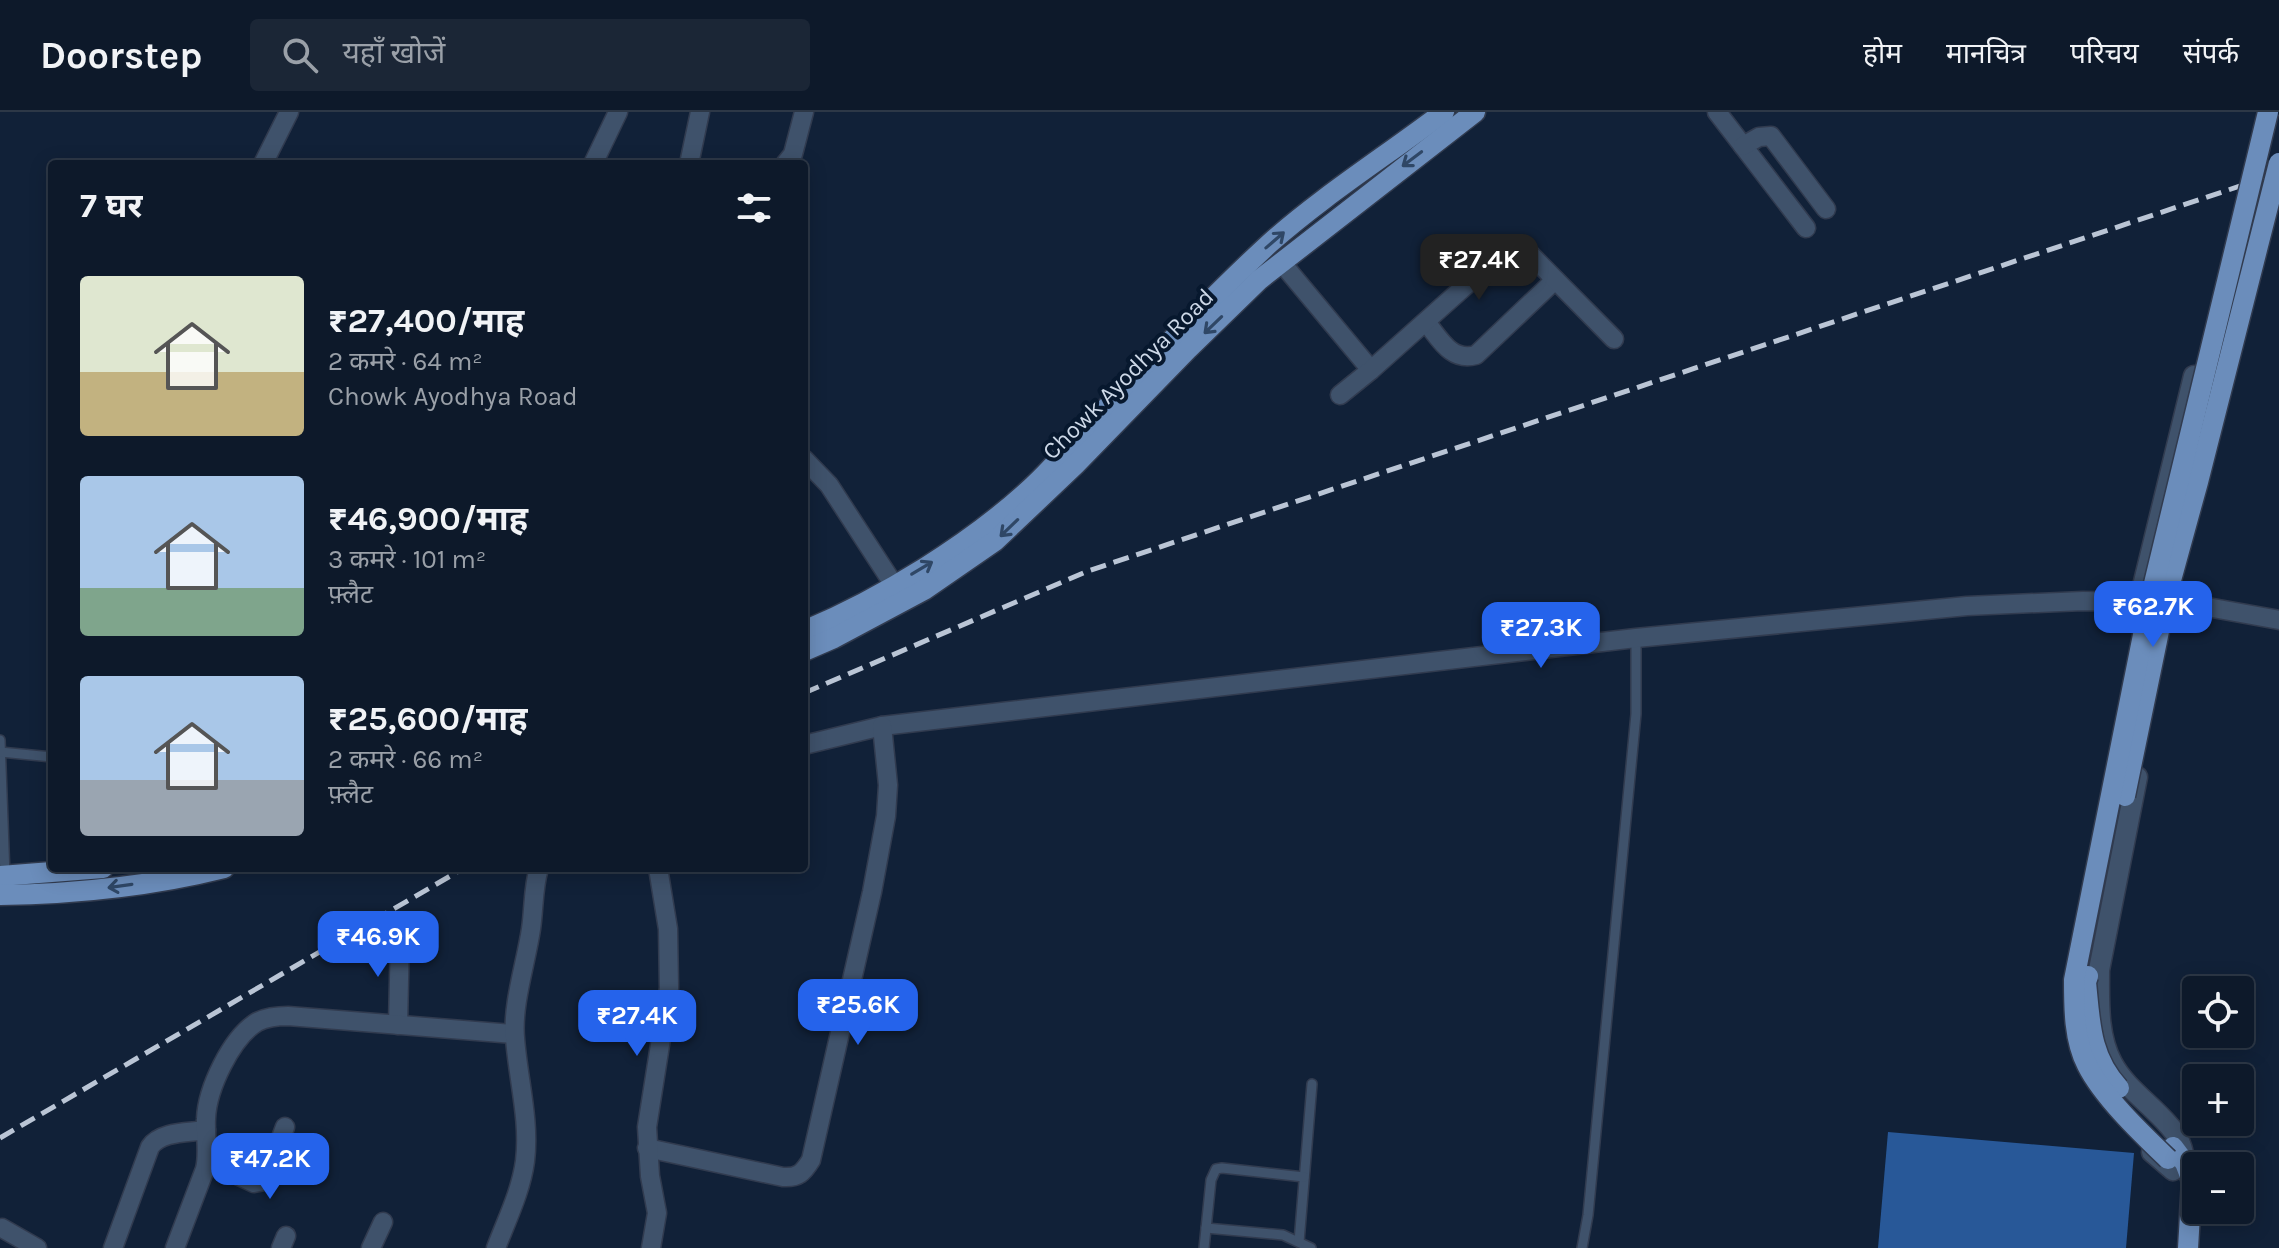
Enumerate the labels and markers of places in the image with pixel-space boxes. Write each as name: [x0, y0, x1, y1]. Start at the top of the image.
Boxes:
pin: ₹27.4K: [1414, 234, 1544, 302]
pin: ₹62.7K: [2088, 581, 2218, 649]
pin: ₹27.3K: [1476, 602, 1606, 670]
pin: ₹46.9K: [313, 911, 443, 979]
pin: ₹25.6K: [793, 979, 923, 1047]
pin: ₹27.4K: [572, 990, 702, 1058]
pin: ₹47.2K: [205, 1133, 335, 1201]

